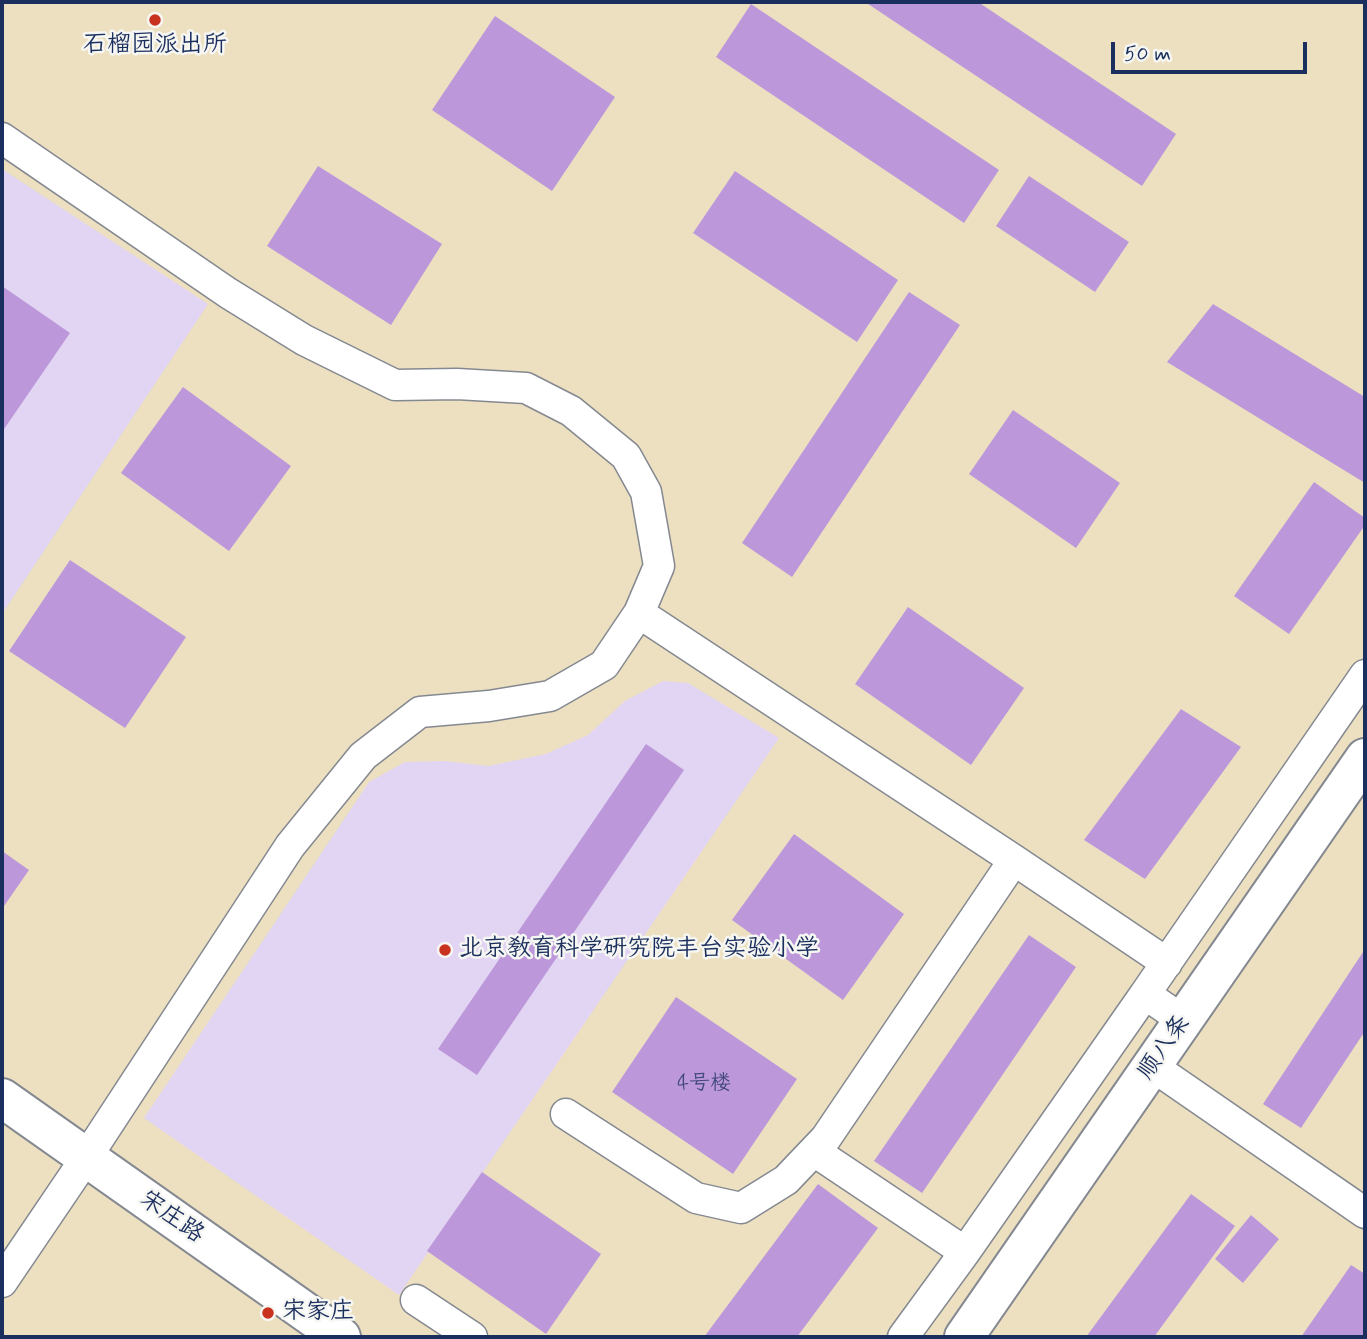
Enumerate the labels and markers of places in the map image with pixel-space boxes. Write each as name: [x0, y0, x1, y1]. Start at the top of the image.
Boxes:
marker: 石榴园派出所: [147, 12, 163, 28]
place label: 石榴园派出所: [83, 32, 227, 60]
place label: 北京教育科学研究院丰台实验小学: [459, 936, 819, 964]
marker: 北京教育科学研究院丰台实验小学: [437, 942, 453, 958]
place label: 宋家庄: [282, 1299, 354, 1327]
marker: 宋家庄: [260, 1305, 276, 1321]

